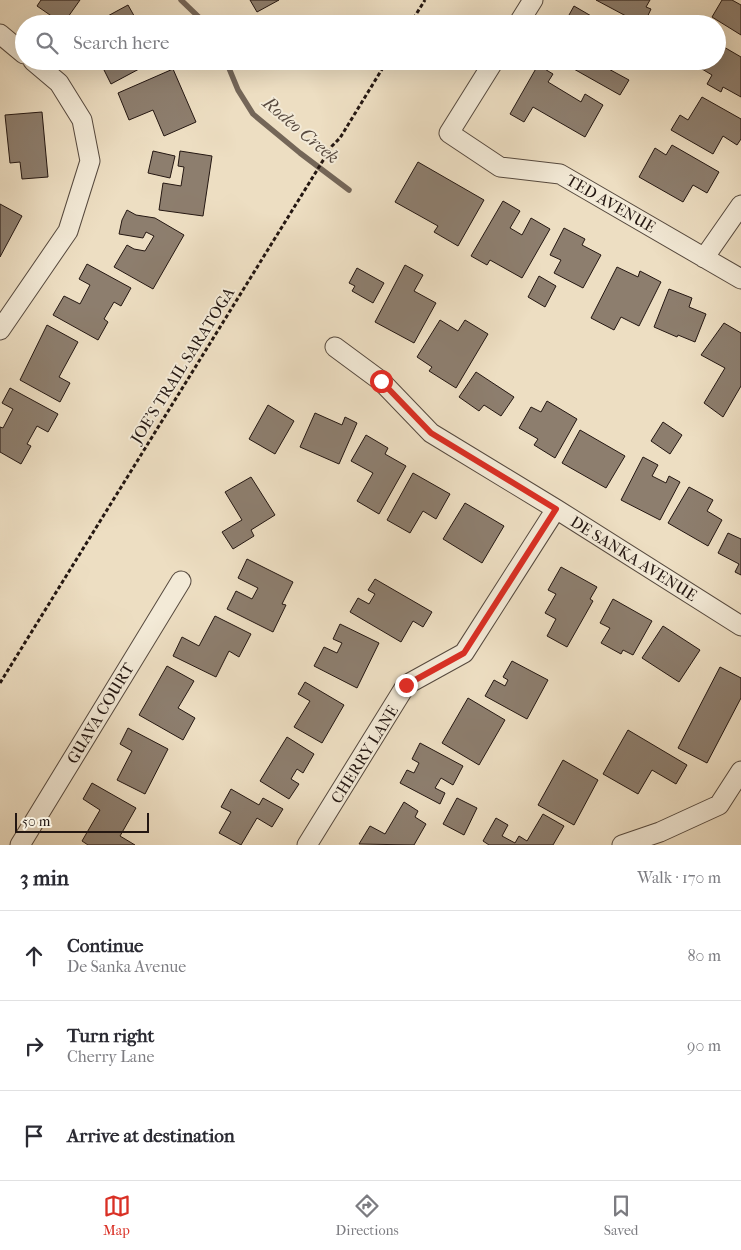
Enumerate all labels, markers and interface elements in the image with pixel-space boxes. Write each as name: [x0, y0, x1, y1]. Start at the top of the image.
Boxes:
search box: [15, 15, 726, 70]
icon: search: [33, 29, 61, 57]
text: Search here: [73, 32, 169, 54]
water label: Rodeo Creek: [258, 92, 343, 168]
street label: TED AVENUE: [563, 170, 659, 237]
street label: JOE'S TRAIL SARATOGA: [125, 283, 239, 449]
route start: [370, 370, 393, 393]
street label: DE SANKA AVENUE: [567, 512, 701, 605]
street label: GUAVA COURT: [63, 659, 138, 767]
route end: [395, 674, 418, 697]
street label: CHERRY LANE: [327, 702, 402, 807]
scale bar: [15, 810, 149, 833]
text: 50 m: [22, 813, 50, 830]
text: 3 min: [20, 866, 69, 890]
text: Walk · 170 m: [637, 868, 721, 887]
text: Continue: [67, 935, 143, 957]
icon: ahead: [20, 942, 48, 970]
text: 80 m: [687, 946, 721, 965]
text: De Sanka Avenue: [67, 957, 186, 976]
text: Turn right: [67, 1025, 154, 1047]
icon: right: [20, 1032, 48, 1060]
text: 90 m: [687, 1036, 721, 1055]
text: Cherry Lane: [67, 1047, 154, 1066]
icon: arrive: [20, 1122, 48, 1150]
text: Arrive at destination: [67, 1125, 235, 1147]
tab: Map: [103, 1192, 131, 1239]
tab: Directions: [336, 1192, 399, 1239]
tab: Saved: [604, 1192, 638, 1239]

